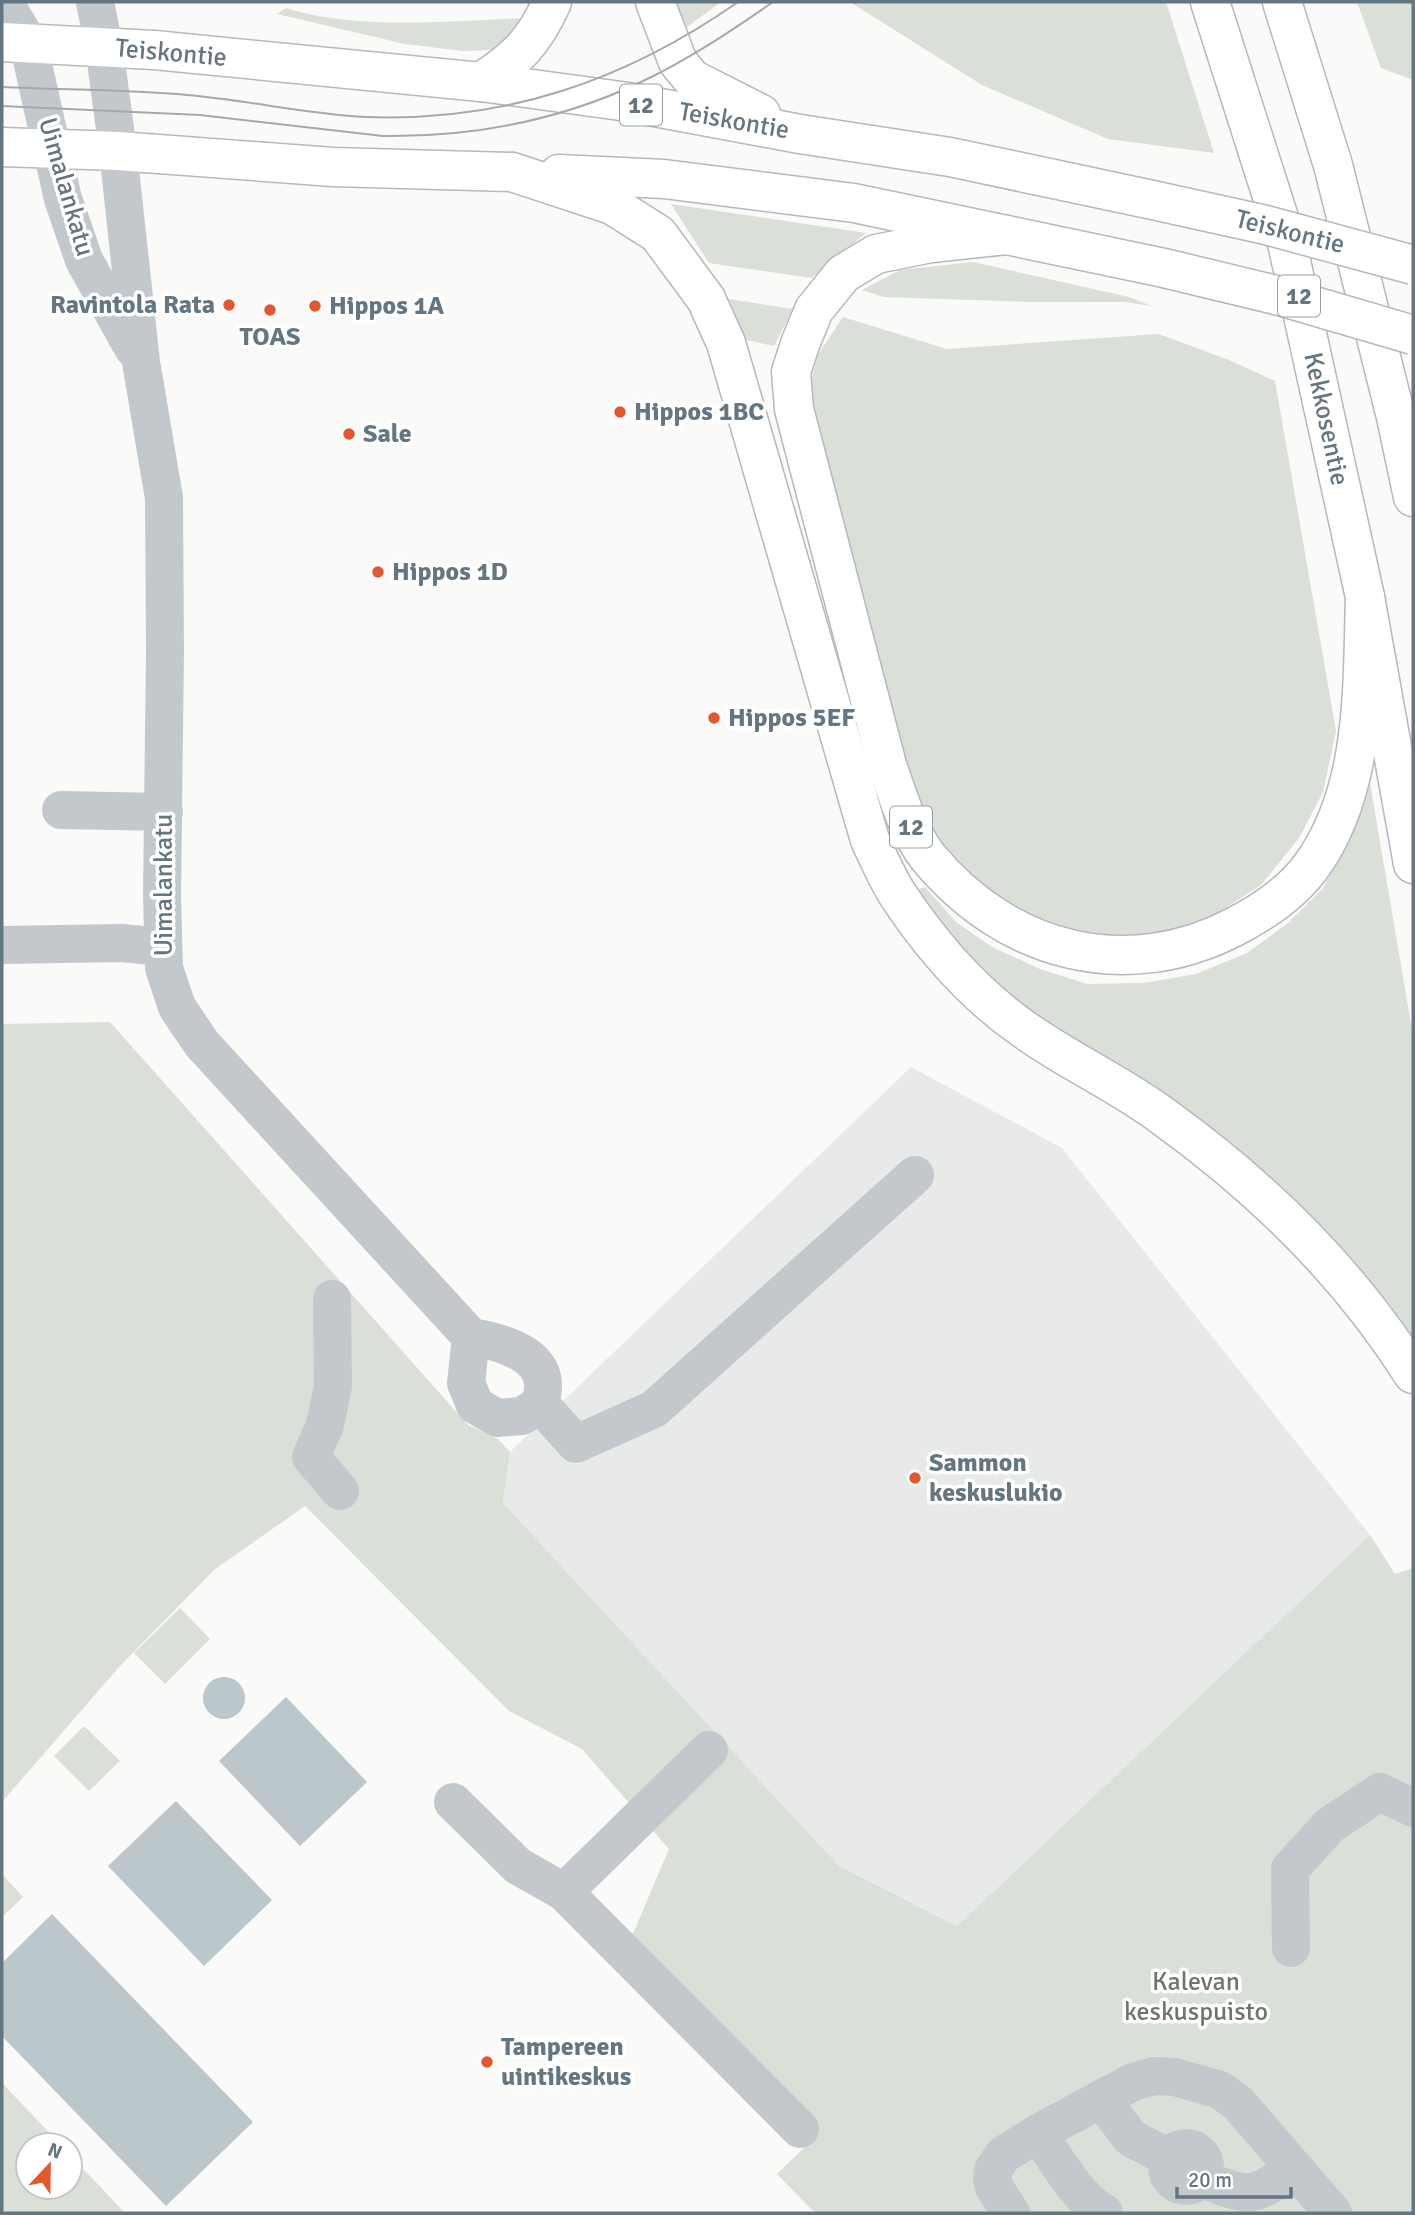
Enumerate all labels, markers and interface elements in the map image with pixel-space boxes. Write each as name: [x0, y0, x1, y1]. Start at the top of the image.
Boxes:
street label: Teiskontie: [114, 32, 228, 74]
road number: 12: [620, 84, 662, 125]
street label: Teiskontie: [676, 96, 792, 146]
street label: Uimalankatu: [31, 114, 101, 260]
street label: Teiskontie: [1232, 203, 1348, 261]
road number: 12: [1278, 276, 1320, 316]
place label: Ravintola Rata: [50, 289, 215, 321]
place label: Hippos 1A: [329, 290, 444, 322]
marker: Ravintola Rata: [221, 297, 237, 313]
marker: Hippos 1A: [307, 298, 323, 314]
marker: TOAS: [262, 302, 278, 318]
place label: TOAS: [240, 321, 300, 353]
street label: Kekkosentie: [1296, 350, 1356, 488]
place label: Hippos 1BC: [634, 396, 764, 428]
marker: Hippos 1BC: [612, 404, 628, 420]
place label: Sale: [363, 418, 412, 450]
marker: Sale: [341, 426, 357, 442]
place label: Hippos 1D: [392, 556, 508, 588]
marker: Hippos 1D: [370, 564, 386, 580]
place label: Hippos 5EF: [728, 702, 855, 734]
marker: Hippos 5EF: [706, 710, 722, 726]
road number: 12: [890, 806, 932, 848]
street label: Uimalankatu: [148, 814, 180, 956]
place label: Sammon keskuslukio: [929, 1447, 1062, 1509]
marker: Sammon keskuslukio: [907, 1470, 923, 1486]
park label: Kalevan keskuspuisto: [1124, 1966, 1268, 2028]
place label: Tampereen uintikeskus: [501, 2031, 631, 2093]
marker: Tampereen uintikeskus: [479, 2054, 495, 2070]
north arrow: [14, 2131, 84, 2201]
text: N: [44, 2138, 66, 2165]
scale bar: [1177, 2156, 1291, 2200]
text: 20 m: [1188, 2167, 1232, 2193]

